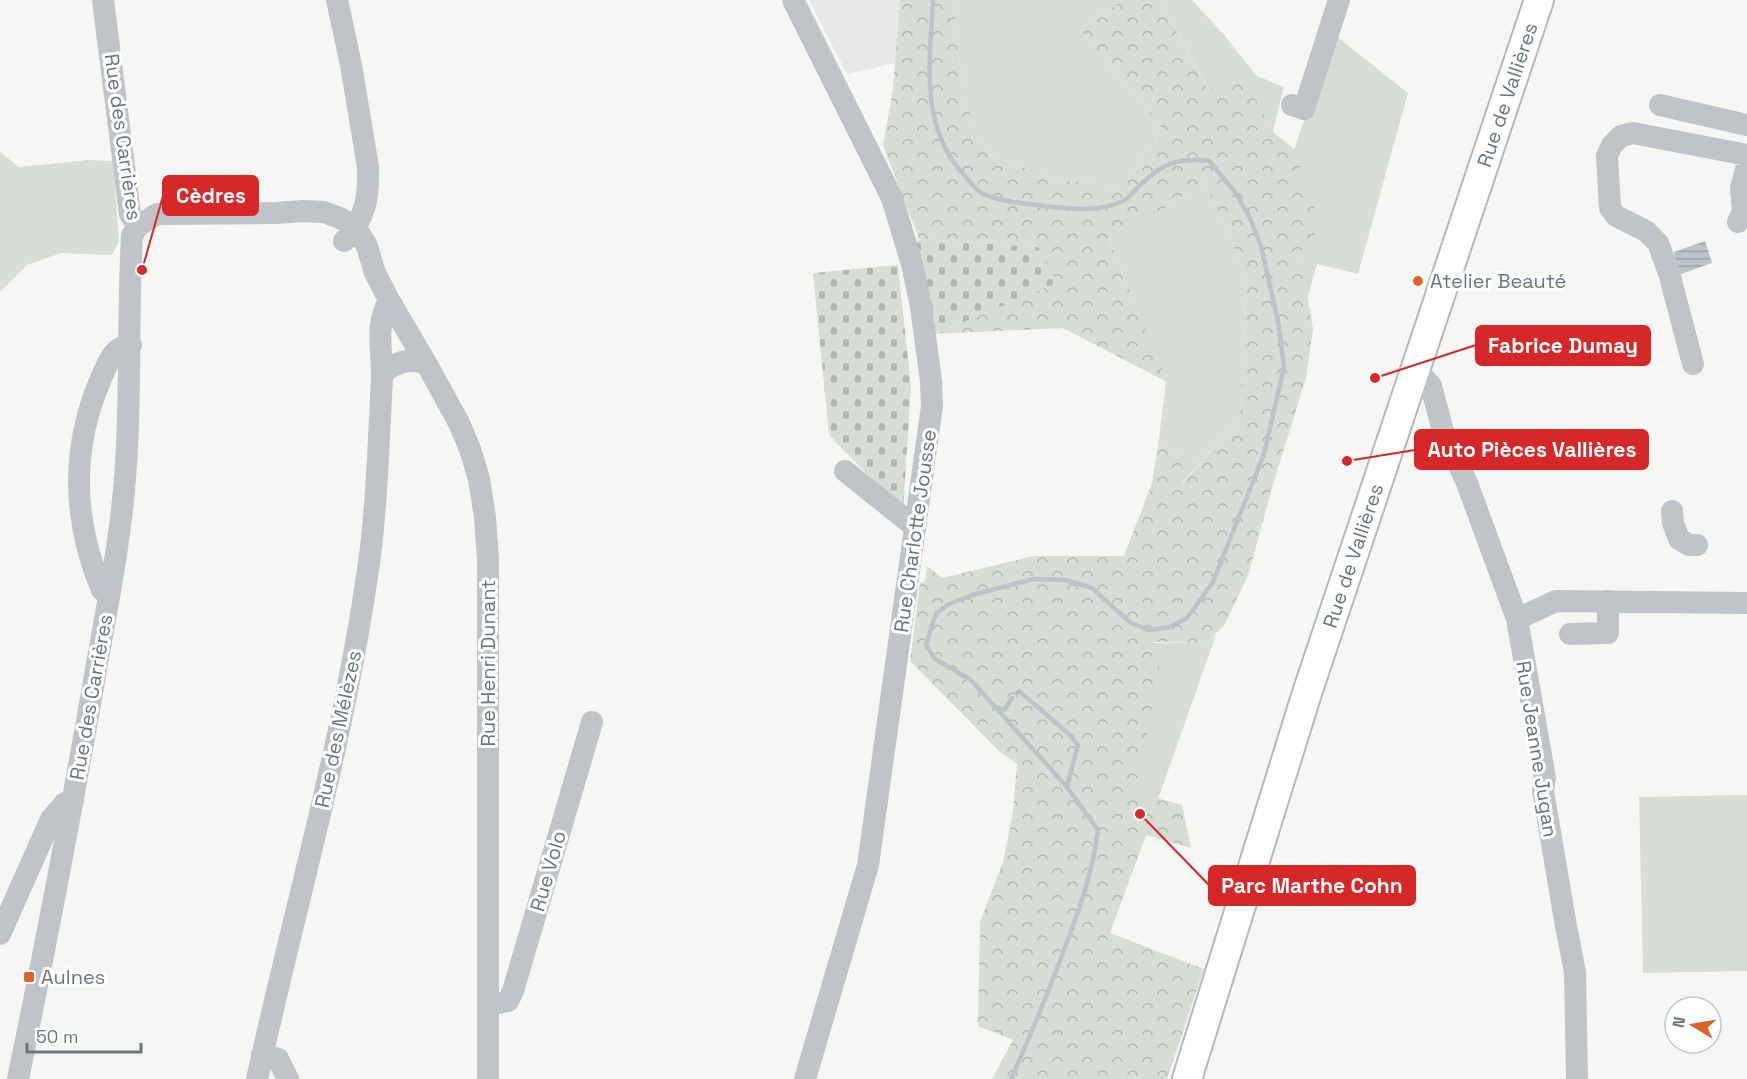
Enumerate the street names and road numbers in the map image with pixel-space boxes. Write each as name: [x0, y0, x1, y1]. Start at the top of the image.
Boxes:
street label: Rue de Vallières: [1471, 19, 1544, 170]
street label: Rue des Carrières: [98, 52, 148, 222]
street label: Rue Charlotte Jousse: [888, 428, 942, 634]
street label: Rue de Vallières: [1317, 480, 1389, 631]
street label: Rue Henri Dunant: [475, 579, 501, 747]
street label: Rue des Carrières: [64, 612, 118, 782]
street label: Rue des Mélèzes: [309, 648, 367, 810]
street label: Rue Jeanne Jugan: [1510, 659, 1564, 839]
street label: Rue Volo: [524, 828, 572, 914]

